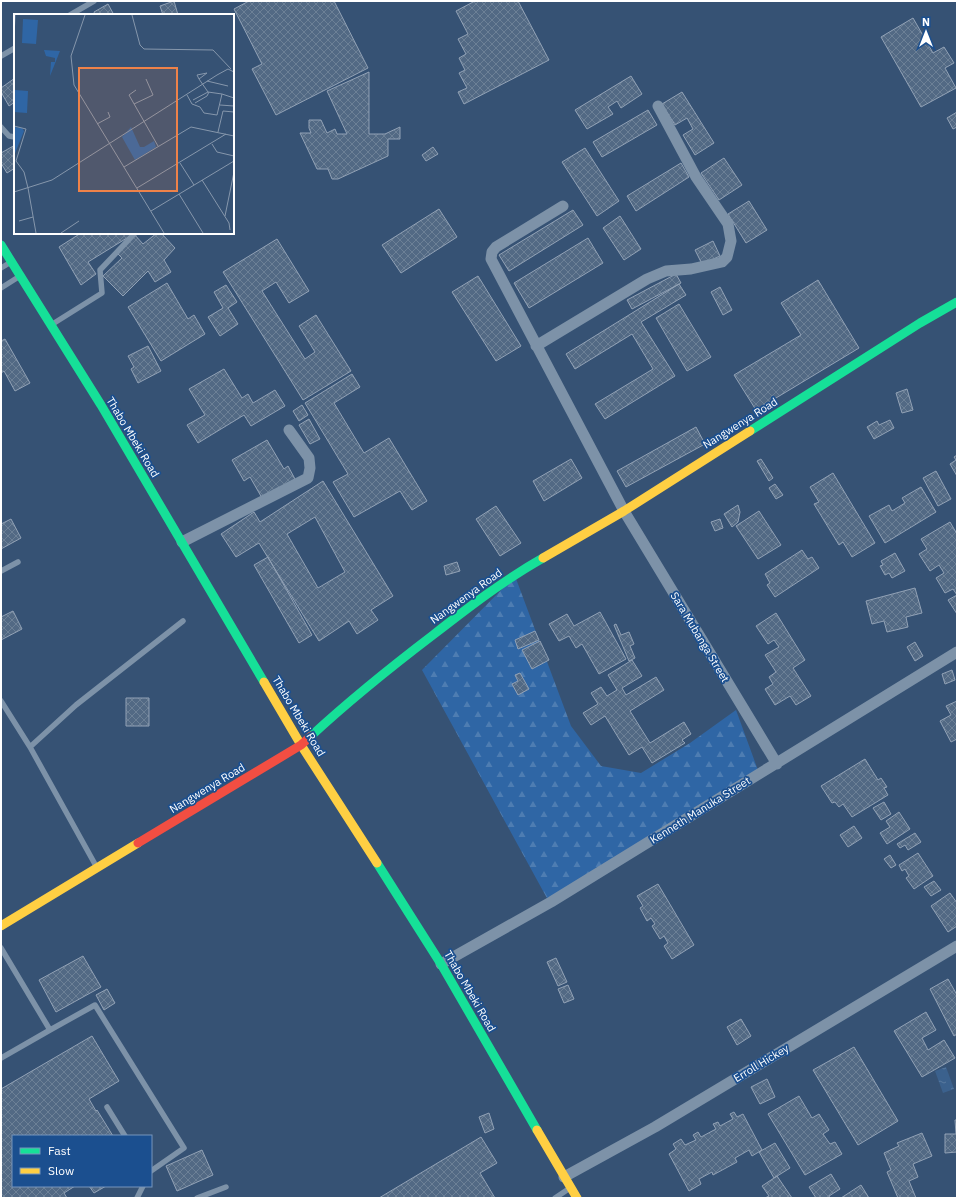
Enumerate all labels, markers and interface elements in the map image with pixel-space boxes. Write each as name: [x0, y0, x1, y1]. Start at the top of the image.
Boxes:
north arrow: [906, 12, 946, 52]
inset map: [14, 14, 234, 234]
text: N: [922, 15, 930, 29]
street label: Thabo Mbeki Road: [103, 394, 163, 480]
street label: Nangwenya Road: [700, 394, 780, 452]
street label: Nangwenya Road: [427, 565, 505, 627]
street label: Sara Mubanga Street: [668, 589, 733, 685]
street label: Thabo Mbeki Road: [269, 673, 329, 759]
street label: Nangwenya Road: [167, 760, 247, 816]
street label: Kenneth Manuka Street: [647, 773, 753, 847]
street label: Thabo Mbeki Road: [441, 948, 499, 1034]
street label: Erroll Hickey: [731, 1041, 792, 1085]
legend: [12, 1135, 152, 1187]
text: Fast: [48, 1143, 71, 1158]
text: Slow: [48, 1163, 74, 1178]

